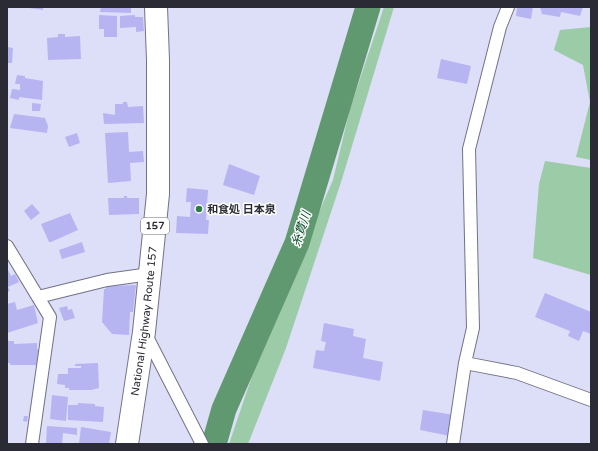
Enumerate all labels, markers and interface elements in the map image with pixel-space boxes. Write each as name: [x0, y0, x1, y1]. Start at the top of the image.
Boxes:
place label: 和食処 日本泉: [207, 203, 276, 216]
marker: 和食処 日本泉: [194, 204, 204, 214]
water label: 糸貫川: [289, 208, 314, 248]
road number: 157: [141, 218, 169, 234]
street label: National Highway Route 157: [128, 246, 159, 397]

